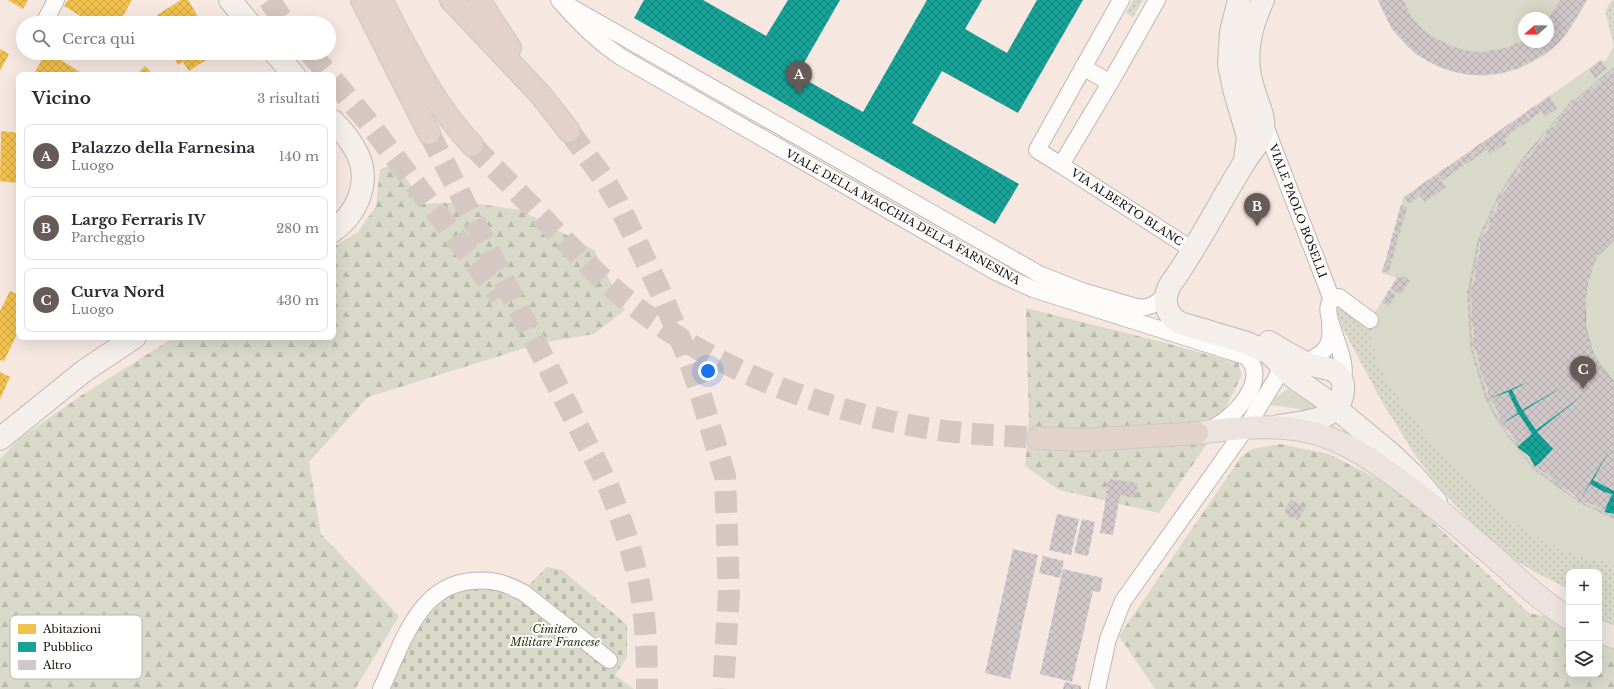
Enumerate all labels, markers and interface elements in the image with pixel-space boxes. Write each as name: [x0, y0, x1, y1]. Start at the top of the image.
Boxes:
north arrow: [1518, 12, 1554, 48]
search box: [16, 16, 336, 60]
icon: search: [30, 27, 52, 49]
text: Cerca qui: [62, 29, 135, 48]
pin: A: [786, 61, 812, 94]
text: Vicino: [32, 88, 91, 109]
text: 3 risultati: [257, 90, 320, 107]
text: Palazzo della Farnesina: [71, 138, 255, 157]
street label: VIALE PAOLO BOSELLI: [1266, 141, 1330, 280]
street label: VIALE DELLA MACCHIA DELLA FARNESINA: [782, 146, 1023, 288]
text: A: [41, 148, 51, 165]
text: 140 m: [279, 148, 319, 165]
text: Luogo: [71, 157, 114, 174]
street label: VIA ALBERTO BLANC: [1067, 165, 1186, 249]
pin: B: [1244, 193, 1270, 226]
text: Largo Ferraris IV: [71, 210, 206, 229]
text: B: [41, 220, 51, 237]
text: 280 m: [276, 220, 319, 237]
text: Parcheggio: [71, 229, 145, 246]
text: Curva Nord: [71, 282, 165, 301]
text: C: [41, 292, 51, 309]
text: 430 m: [276, 292, 319, 309]
text: Luogo: [71, 301, 114, 318]
pin: C: [1570, 356, 1596, 389]
your location: [698, 361, 718, 381]
map controls: [1566, 569, 1602, 677]
button: +: [1566, 569, 1602, 605]
button: −: [1566, 605, 1602, 641]
legend: [10, 615, 142, 679]
text: Abitazioni: [42, 622, 101, 636]
park label: Cimitero Militare Francese: [509, 622, 600, 649]
text: Pubblico: [43, 640, 93, 654]
button: layers: [1566, 641, 1602, 677]
text: Altro: [42, 658, 72, 672]

